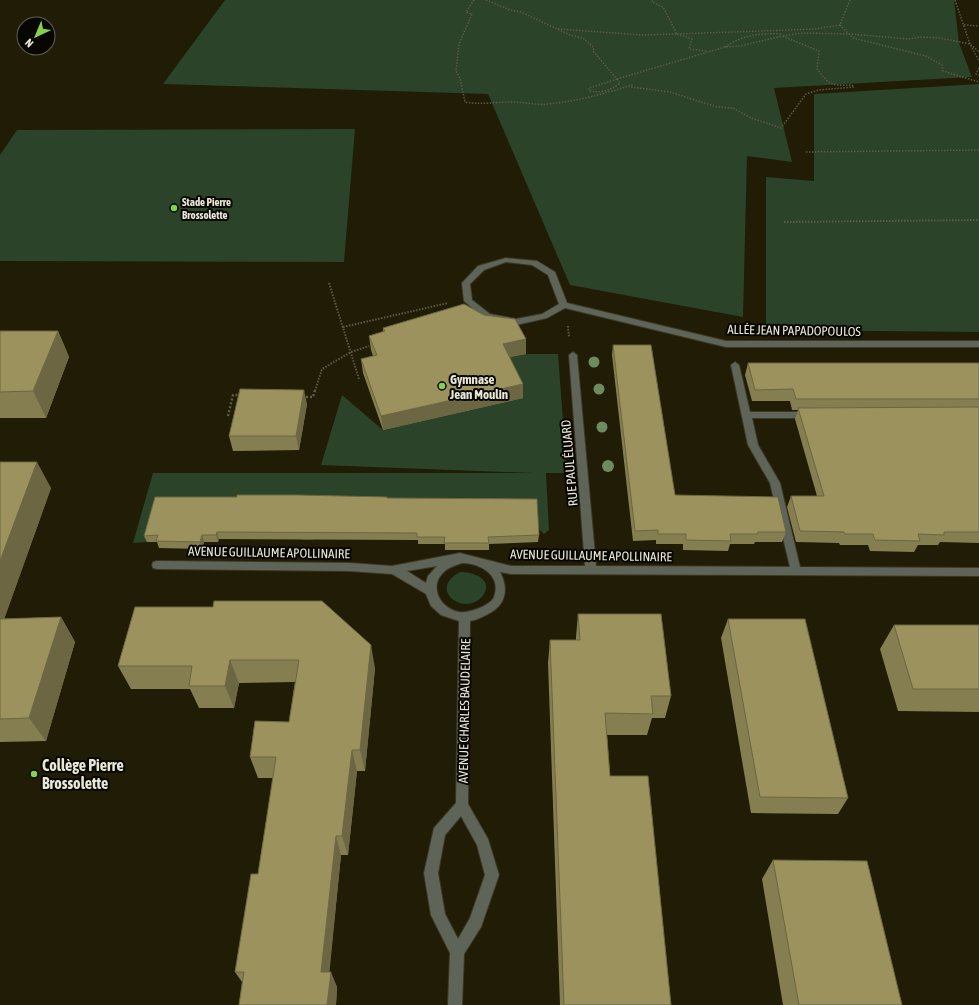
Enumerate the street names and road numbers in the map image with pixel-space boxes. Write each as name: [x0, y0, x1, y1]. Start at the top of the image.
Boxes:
street label: ALLÉE JEAN PAPADOPOULOS: [727, 322, 861, 339]
street label: RUE PAUL ÉLUARD: [558, 419, 581, 507]
street label: AVENUE GUILLAUME APOLLINAIRE: [188, 544, 350, 561]
street label: AVENUE GUILLAUME APOLLINAIRE: [510, 547, 672, 564]
street label: AVENUE CHARLES BAUDELAIRE: [456, 638, 473, 783]

